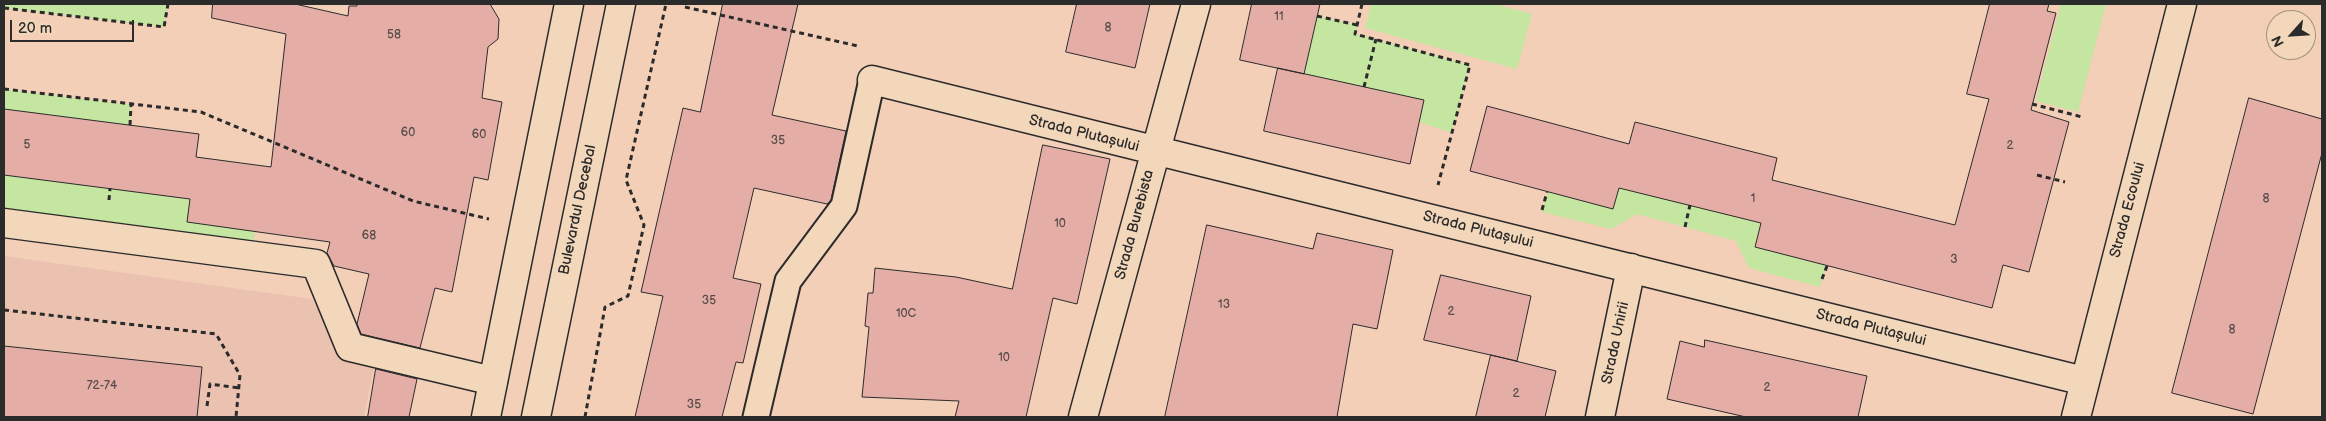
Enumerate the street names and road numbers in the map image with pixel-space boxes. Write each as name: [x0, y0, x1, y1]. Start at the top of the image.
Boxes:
street label: Strada Plutașului: [1027, 112, 1141, 156]
street label: Bulevardul Decebal: [555, 143, 601, 277]
street label: Strada Ecoului: [2107, 160, 2149, 260]
street label: Strada Burebista: [1112, 168, 1158, 282]
street label: Strada Plutașului: [1421, 208, 1535, 252]
street label: Strada Unirii: [1598, 300, 1634, 386]
street label: Strada Plutașului: [1814, 306, 1928, 350]

